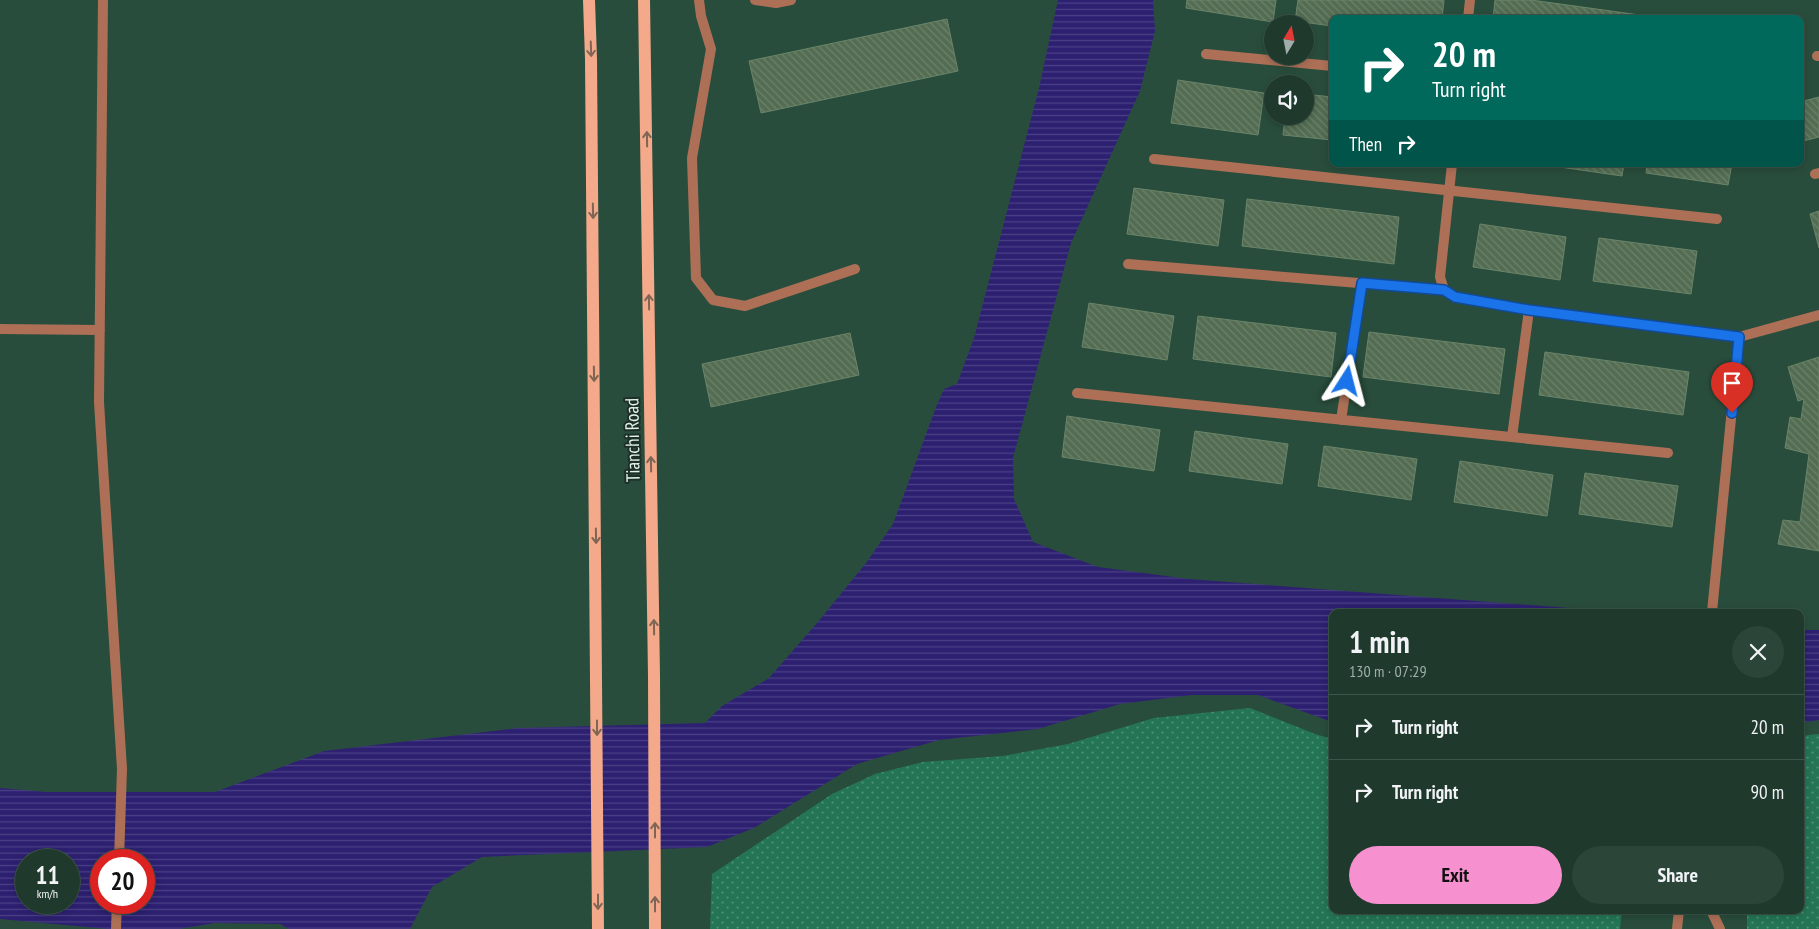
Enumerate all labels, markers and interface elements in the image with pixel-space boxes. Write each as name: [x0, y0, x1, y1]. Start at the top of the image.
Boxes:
north arrow: [1264, 15, 1314, 65]
map controls: [1264, 15, 1314, 125]
text: 20 m: [1432, 31, 1496, 77]
icon: right: [1349, 35, 1414, 100]
one-way arrow: [586, 40, 596, 56]
button: sound: [1264, 75, 1314, 125]
text: Turn right: [1432, 75, 1506, 103]
icon: right: [1392, 130, 1420, 158]
one-way arrow: [642, 132, 651, 148]
text: Then: [1349, 132, 1382, 156]
one-way arrow: [588, 202, 598, 219]
one-way arrow: [644, 294, 654, 310]
position arrow: [1320, 354, 1372, 406]
pin: [1711, 362, 1753, 413]
one-way arrow: [589, 365, 599, 381]
icon: arrive: [1718, 369, 1746, 397]
street label: Tianchi Road: [619, 398, 645, 482]
one-way arrow: [646, 457, 656, 473]
one-way arrow: [591, 528, 601, 544]
one-way arrow: [649, 619, 659, 636]
text: 1 min: [1349, 622, 1410, 661]
button: close: [1732, 626, 1784, 678]
text: 130 m · 07:29: [1349, 661, 1427, 681]
icon: right: [1349, 713, 1377, 741]
text: Turn right: [1392, 715, 1458, 739]
text: 20 m: [1751, 715, 1784, 739]
one-way arrow: [592, 720, 602, 736]
icon: right: [1349, 778, 1377, 806]
text: Turn right: [1392, 780, 1458, 804]
text: 90 m: [1751, 780, 1784, 804]
one-way arrow: [650, 822, 660, 838]
button: Exit: [1349, 846, 1562, 904]
button: Share: [1572, 846, 1784, 904]
speed limit sign: 20: [90, 849, 155, 914]
text: 11: [36, 859, 59, 891]
text: km/h: [37, 886, 58, 901]
one-way arrow: [593, 894, 603, 910]
one-way arrow: [650, 896, 660, 912]

